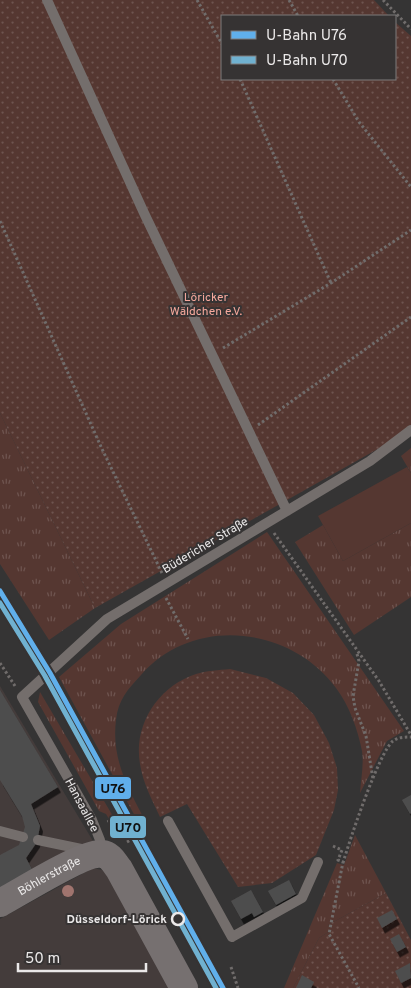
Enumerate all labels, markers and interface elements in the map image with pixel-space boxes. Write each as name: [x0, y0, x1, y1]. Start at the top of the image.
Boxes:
legend: [221, 15, 396, 80]
text: U-Bahn U76: [266, 27, 347, 46]
text: U-Bahn U70: [266, 52, 348, 71]
park label: Löricker Wäldchen e.V.: [170, 290, 243, 320]
street label: Büdericher Straße: [160, 514, 251, 578]
street label: Hansaallee: [60, 776, 102, 835]
line badge: U76: [94, 776, 132, 800]
text: U76: [100, 781, 126, 798]
line badge: U70: [109, 815, 147, 839]
text: U70: [115, 820, 141, 837]
street label: Böhlerstraße: [15, 853, 83, 900]
place label: Düsseldorf-Lörick: [66, 912, 167, 928]
marker: Düsseldorf-Lörick: [171, 912, 185, 926]
scale bar: [18, 940, 145, 972]
text: 50 m: [25, 950, 60, 969]

